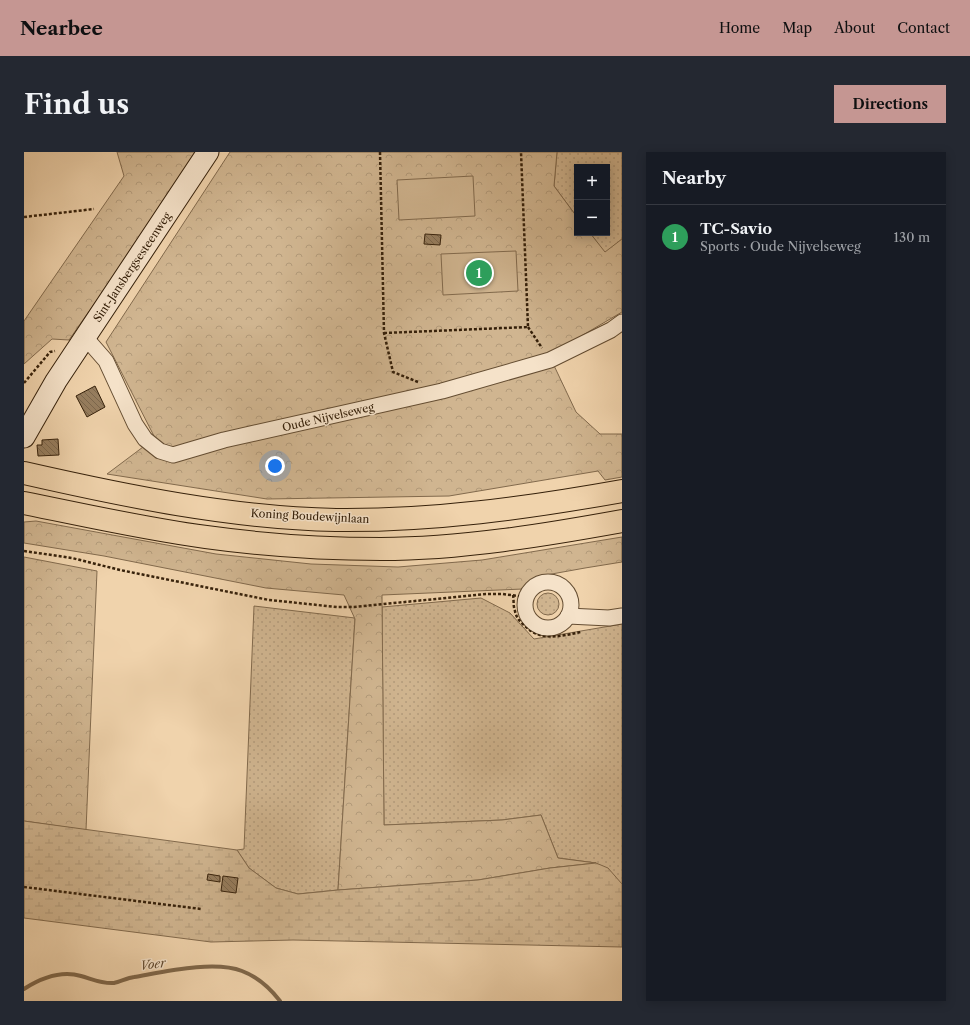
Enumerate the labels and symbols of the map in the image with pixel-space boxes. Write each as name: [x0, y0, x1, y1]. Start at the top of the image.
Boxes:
street label: Sint-Jansbergsesteenweg: [90, 209, 174, 325]
pin: 1: [466, 258, 492, 288]
street label: Oude Nijvelseweg: [281, 400, 375, 434]
your location: [265, 456, 285, 476]
street label: Koning Boudewijnlaan: [250, 506, 370, 526]
water label: Voer: [139, 955, 168, 973]

